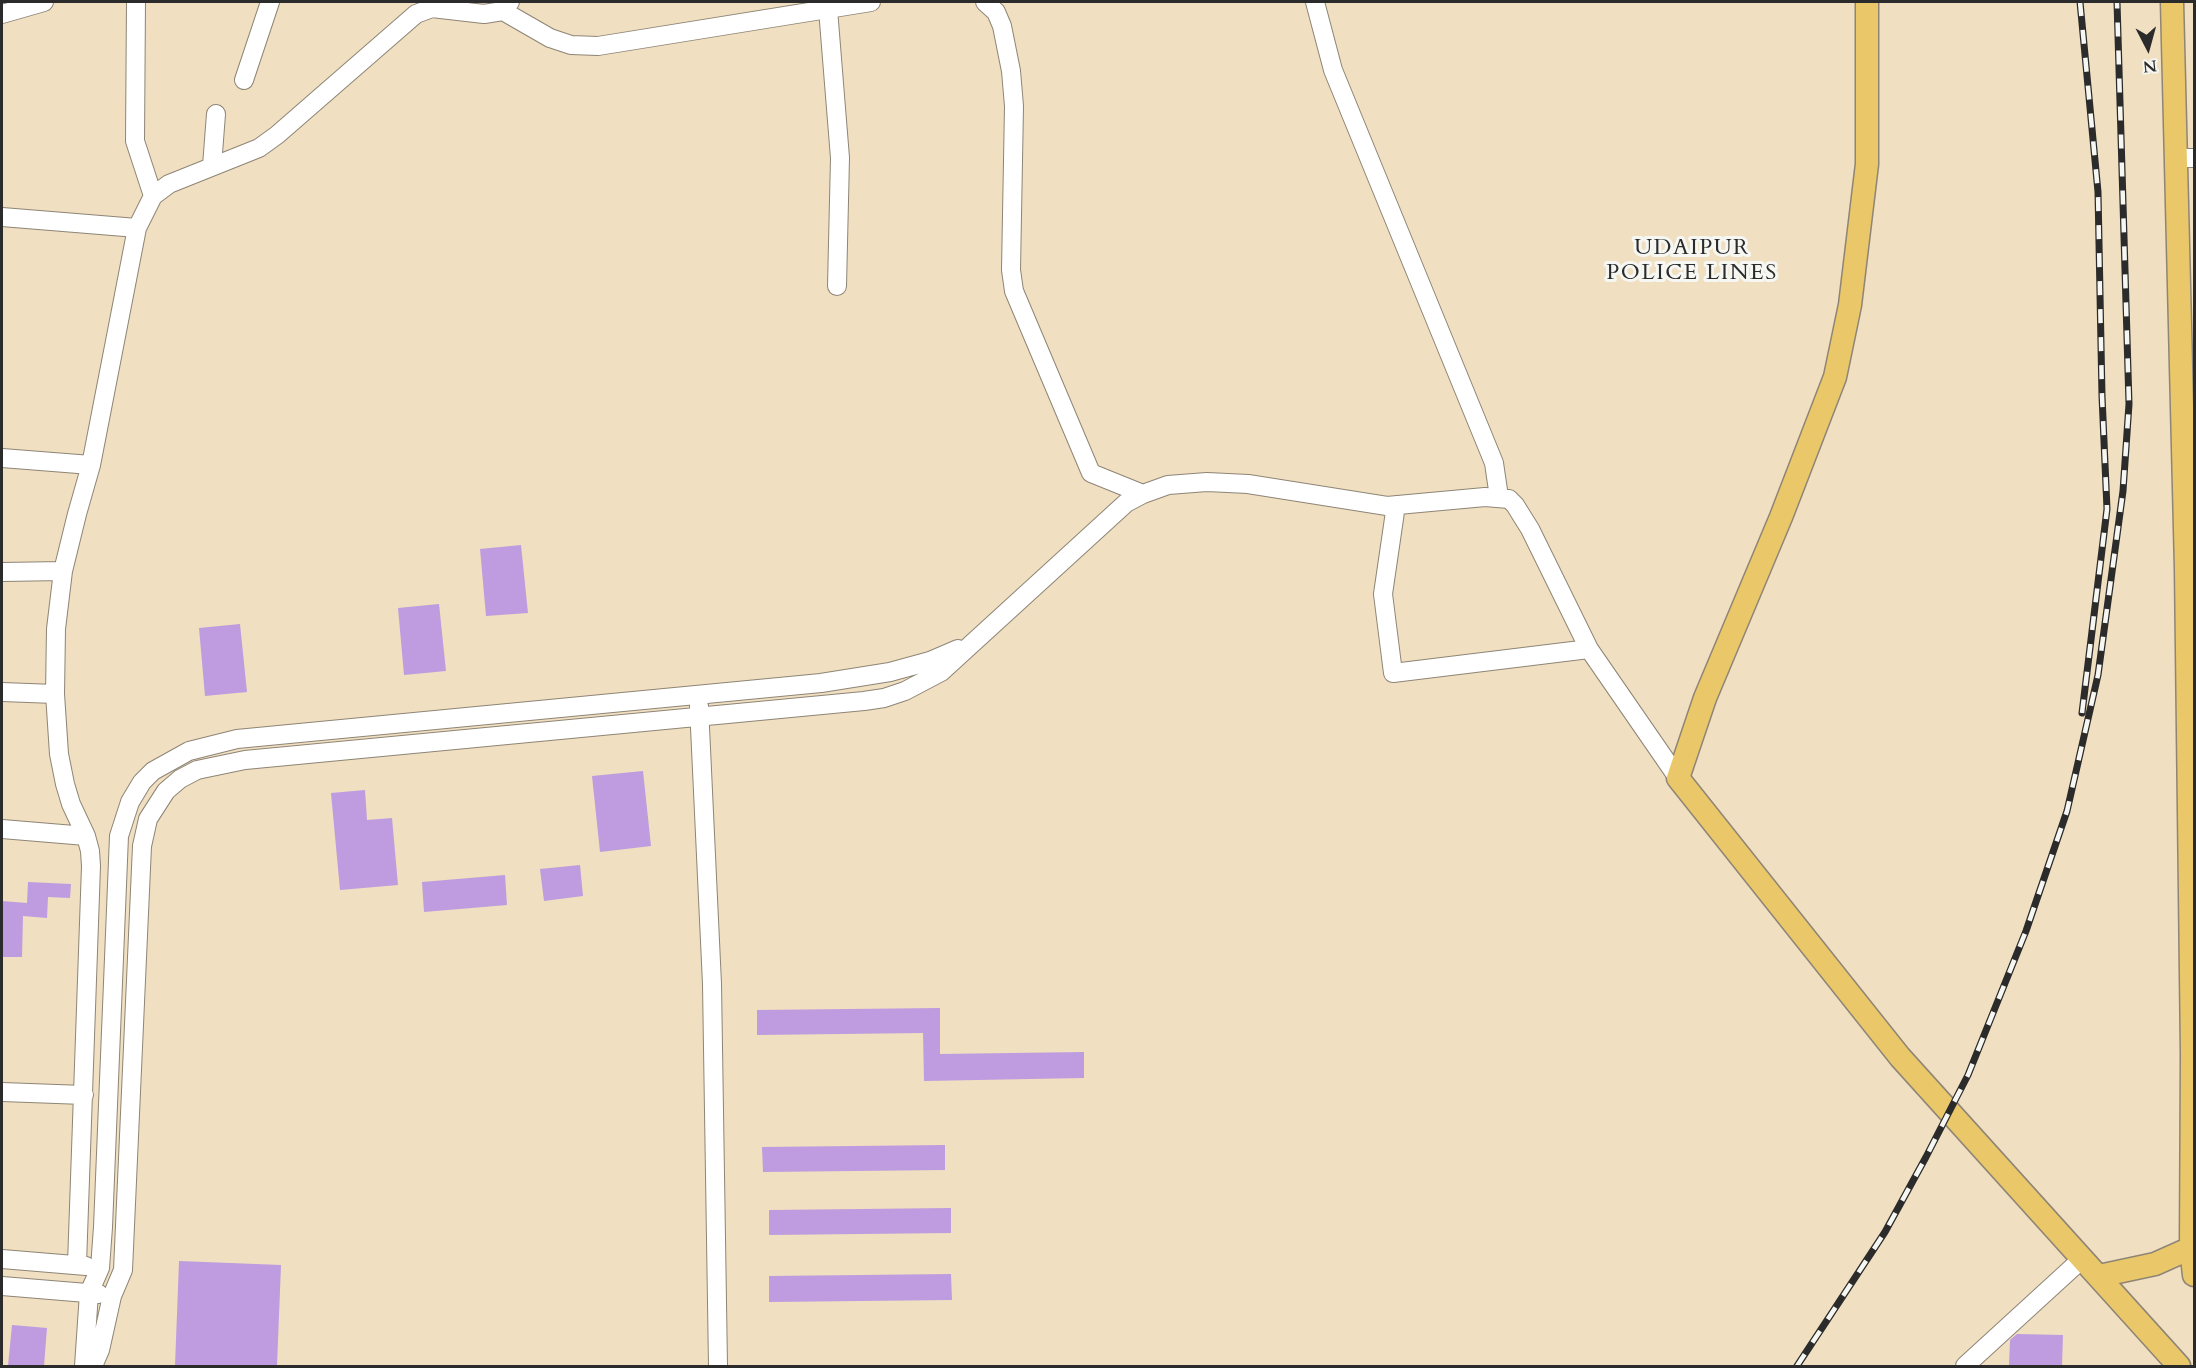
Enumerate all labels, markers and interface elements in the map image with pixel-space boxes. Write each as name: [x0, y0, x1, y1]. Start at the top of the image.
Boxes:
north arrow: [2118, 18, 2178, 78]
text: N: [2142, 54, 2158, 78]
district label: UDAIPUR POLICE LINES: [1606, 236, 1778, 288]

